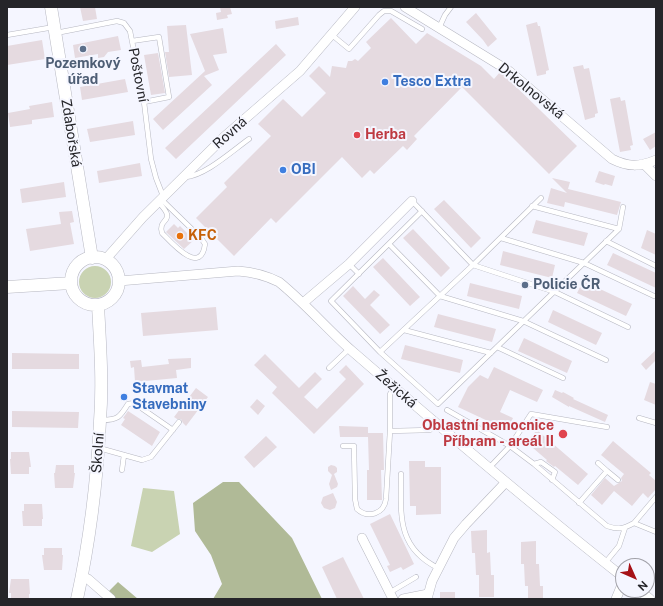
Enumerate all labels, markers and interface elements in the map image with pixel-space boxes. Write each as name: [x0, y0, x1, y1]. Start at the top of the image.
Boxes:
marker: Pozemkový úřad: [78, 44, 88, 54]
street label: Poštovní: [124, 46, 152, 104]
place label: Pozemkový úřad: [45, 56, 121, 88]
street label: Drkolnovská: [495, 59, 567, 123]
place label: Tesco Extra: [393, 74, 471, 90]
marker: Tesco Extra: [380, 77, 390, 87]
street label: Zdabořská: [57, 98, 85, 168]
street label: Rovná: [210, 113, 250, 153]
place label: Herba: [365, 127, 406, 143]
marker: Herba: [352, 130, 362, 140]
place label: OBI: [291, 162, 316, 178]
marker: OBI: [278, 165, 288, 175]
place label: KFC: [188, 228, 217, 244]
marker: KFC: [175, 231, 185, 241]
place label: Policie ČR: [533, 277, 601, 293]
marker: Policie ČR: [520, 280, 530, 290]
street label: Žežická: [372, 366, 420, 412]
place label: Stavmat Stavebniny: [132, 381, 207, 414]
marker: Stavmat Stavebniny: [119, 392, 129, 402]
place label: Oblastní nemocnice Příbram - areál II: [422, 418, 554, 450]
marker: Oblastní nemocnice Příbram - areál II: [557, 428, 569, 440]
street label: Školní: [88, 432, 108, 474]
north arrow: [615, 558, 655, 598]
text: N: [635, 578, 650, 593]

